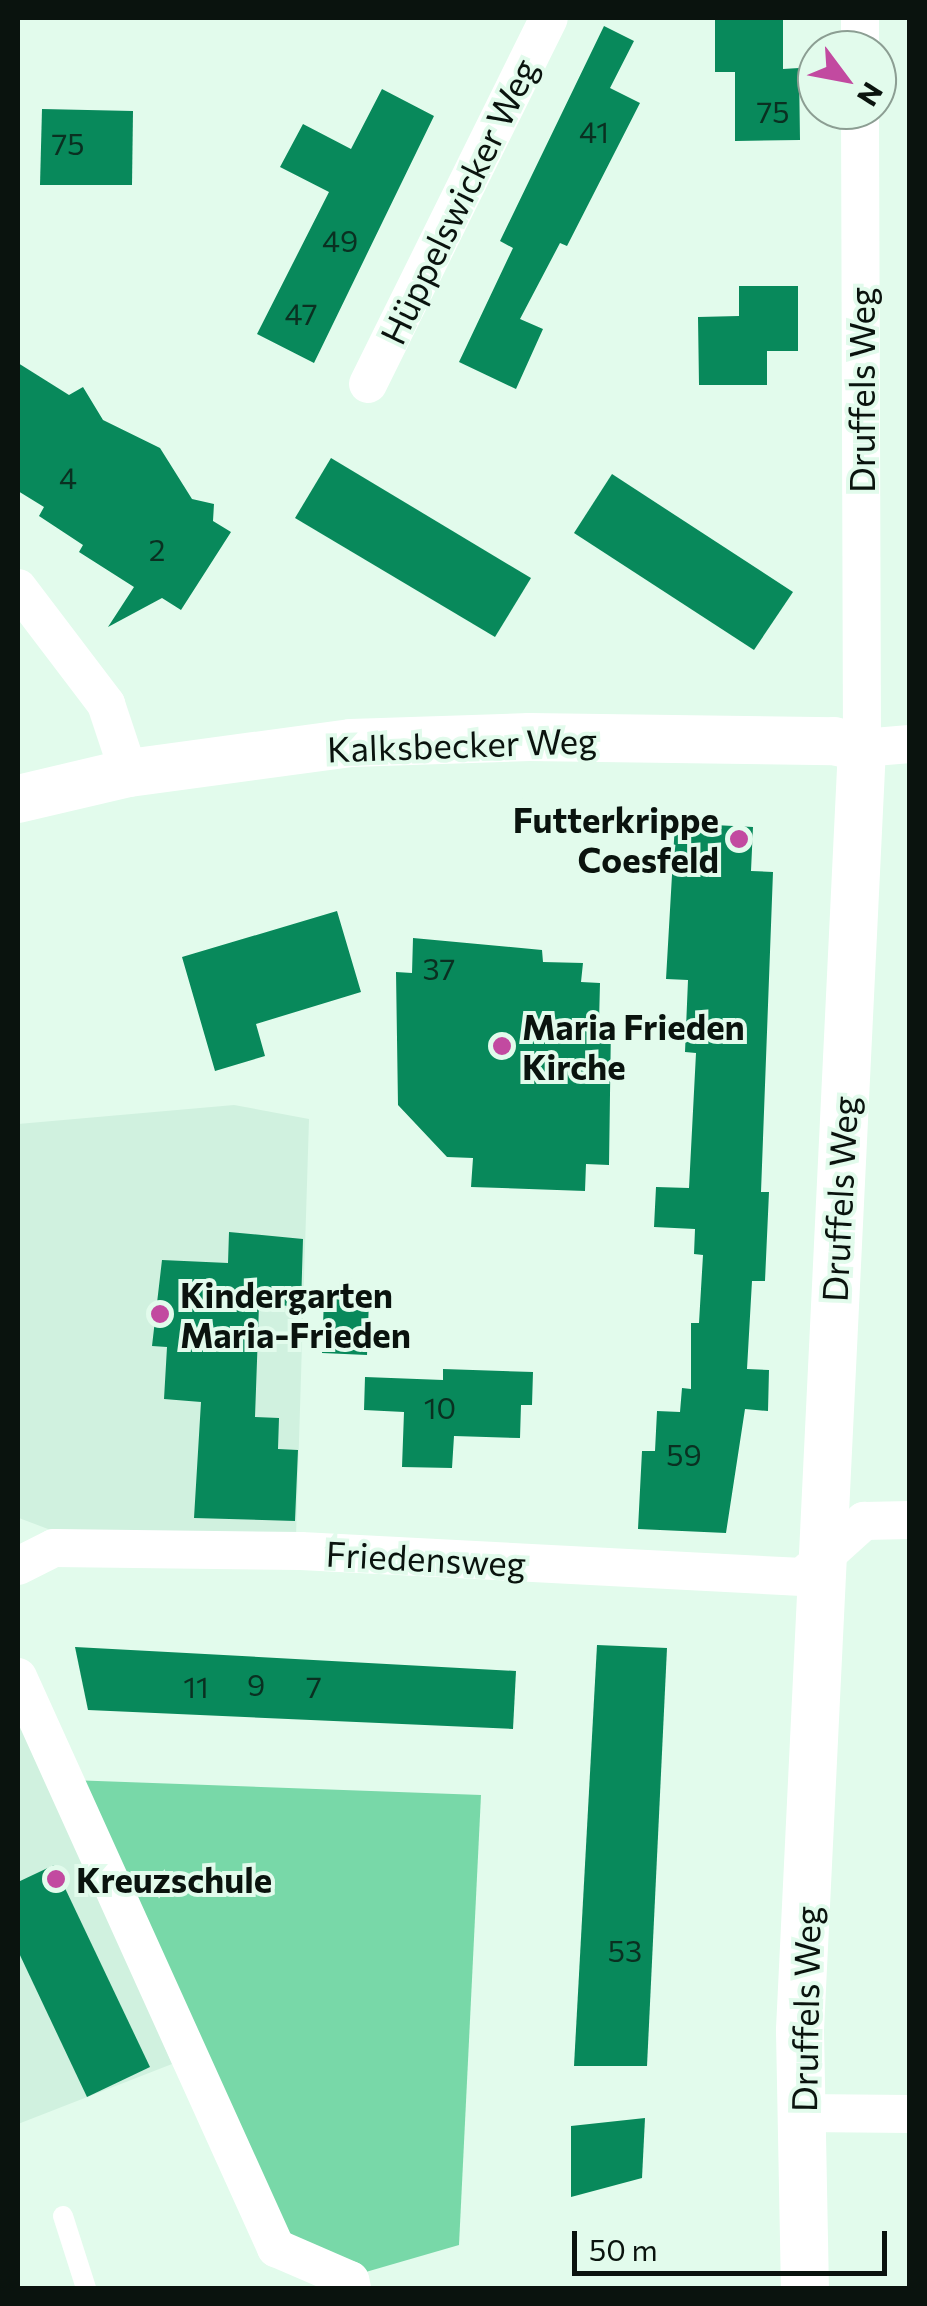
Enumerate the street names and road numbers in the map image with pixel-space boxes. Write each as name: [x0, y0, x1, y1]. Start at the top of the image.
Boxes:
street label: Hüppelswicker Weg: [371, 51, 545, 351]
street label: Druffels Weg: [840, 287, 882, 493]
street label: Kalksbecker Weg: [326, 718, 598, 770]
street label: Druffels Weg: [813, 1095, 865, 1303]
street label: Friedensweg: [325, 1532, 527, 1584]
street label: Druffels Weg: [782, 1906, 828, 2112]

